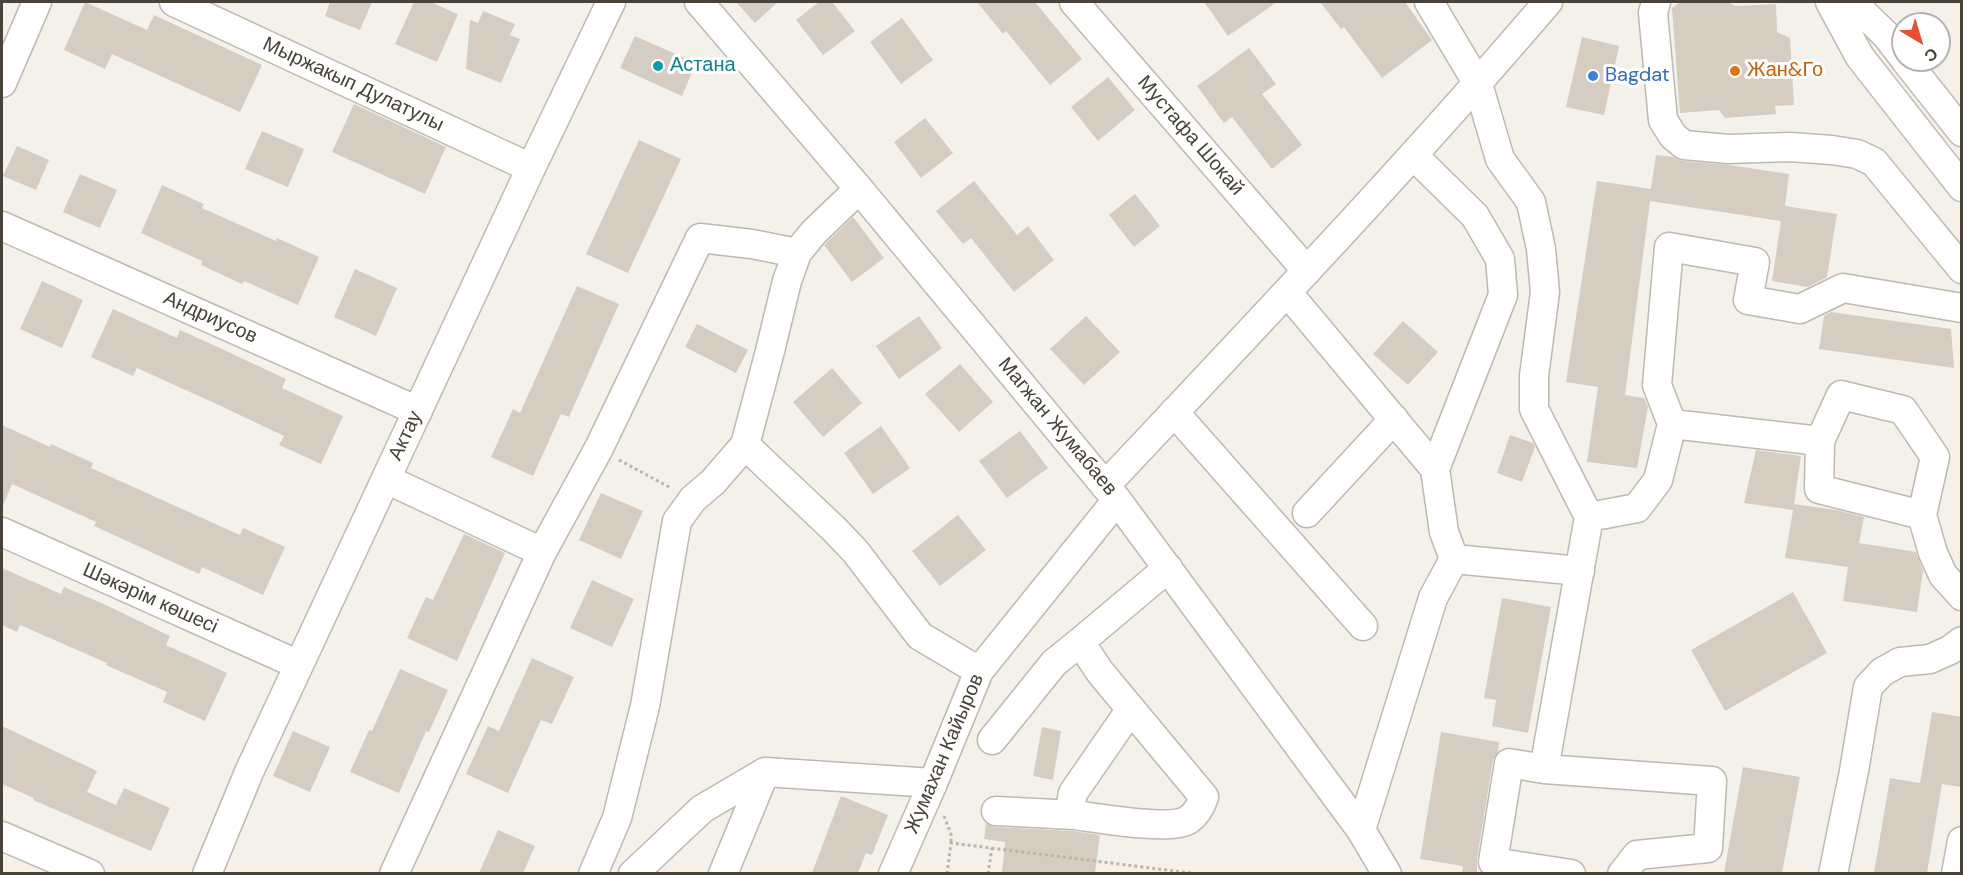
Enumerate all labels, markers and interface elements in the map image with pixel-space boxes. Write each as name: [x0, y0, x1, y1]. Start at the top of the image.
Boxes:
north arrow: [1891, 12, 1951, 72]
street label: Мыржакып Дулатулы: [259, 33, 447, 137]
text: С: [1920, 43, 1942, 67]
place label: Астана: [670, 54, 736, 78]
marker: Астана: [651, 59, 665, 73]
place label: Жан&Го: [1747, 59, 1823, 83]
place label: Bagdat: [1605, 64, 1670, 88]
marker: Жан&Го: [1728, 64, 1742, 78]
marker: Bagdat: [1586, 69, 1600, 83]
street label: Мустафа Шокай: [1132, 71, 1248, 201]
street label: Андриусов: [159, 287, 261, 349]
street label: Магжан Жумабаев: [992, 353, 1122, 501]
street label: Актау: [384, 407, 428, 465]
street label: Шәкәрім көшесі: [79, 558, 221, 640]
street label: Жумахан Кайыров: [900, 670, 990, 838]

